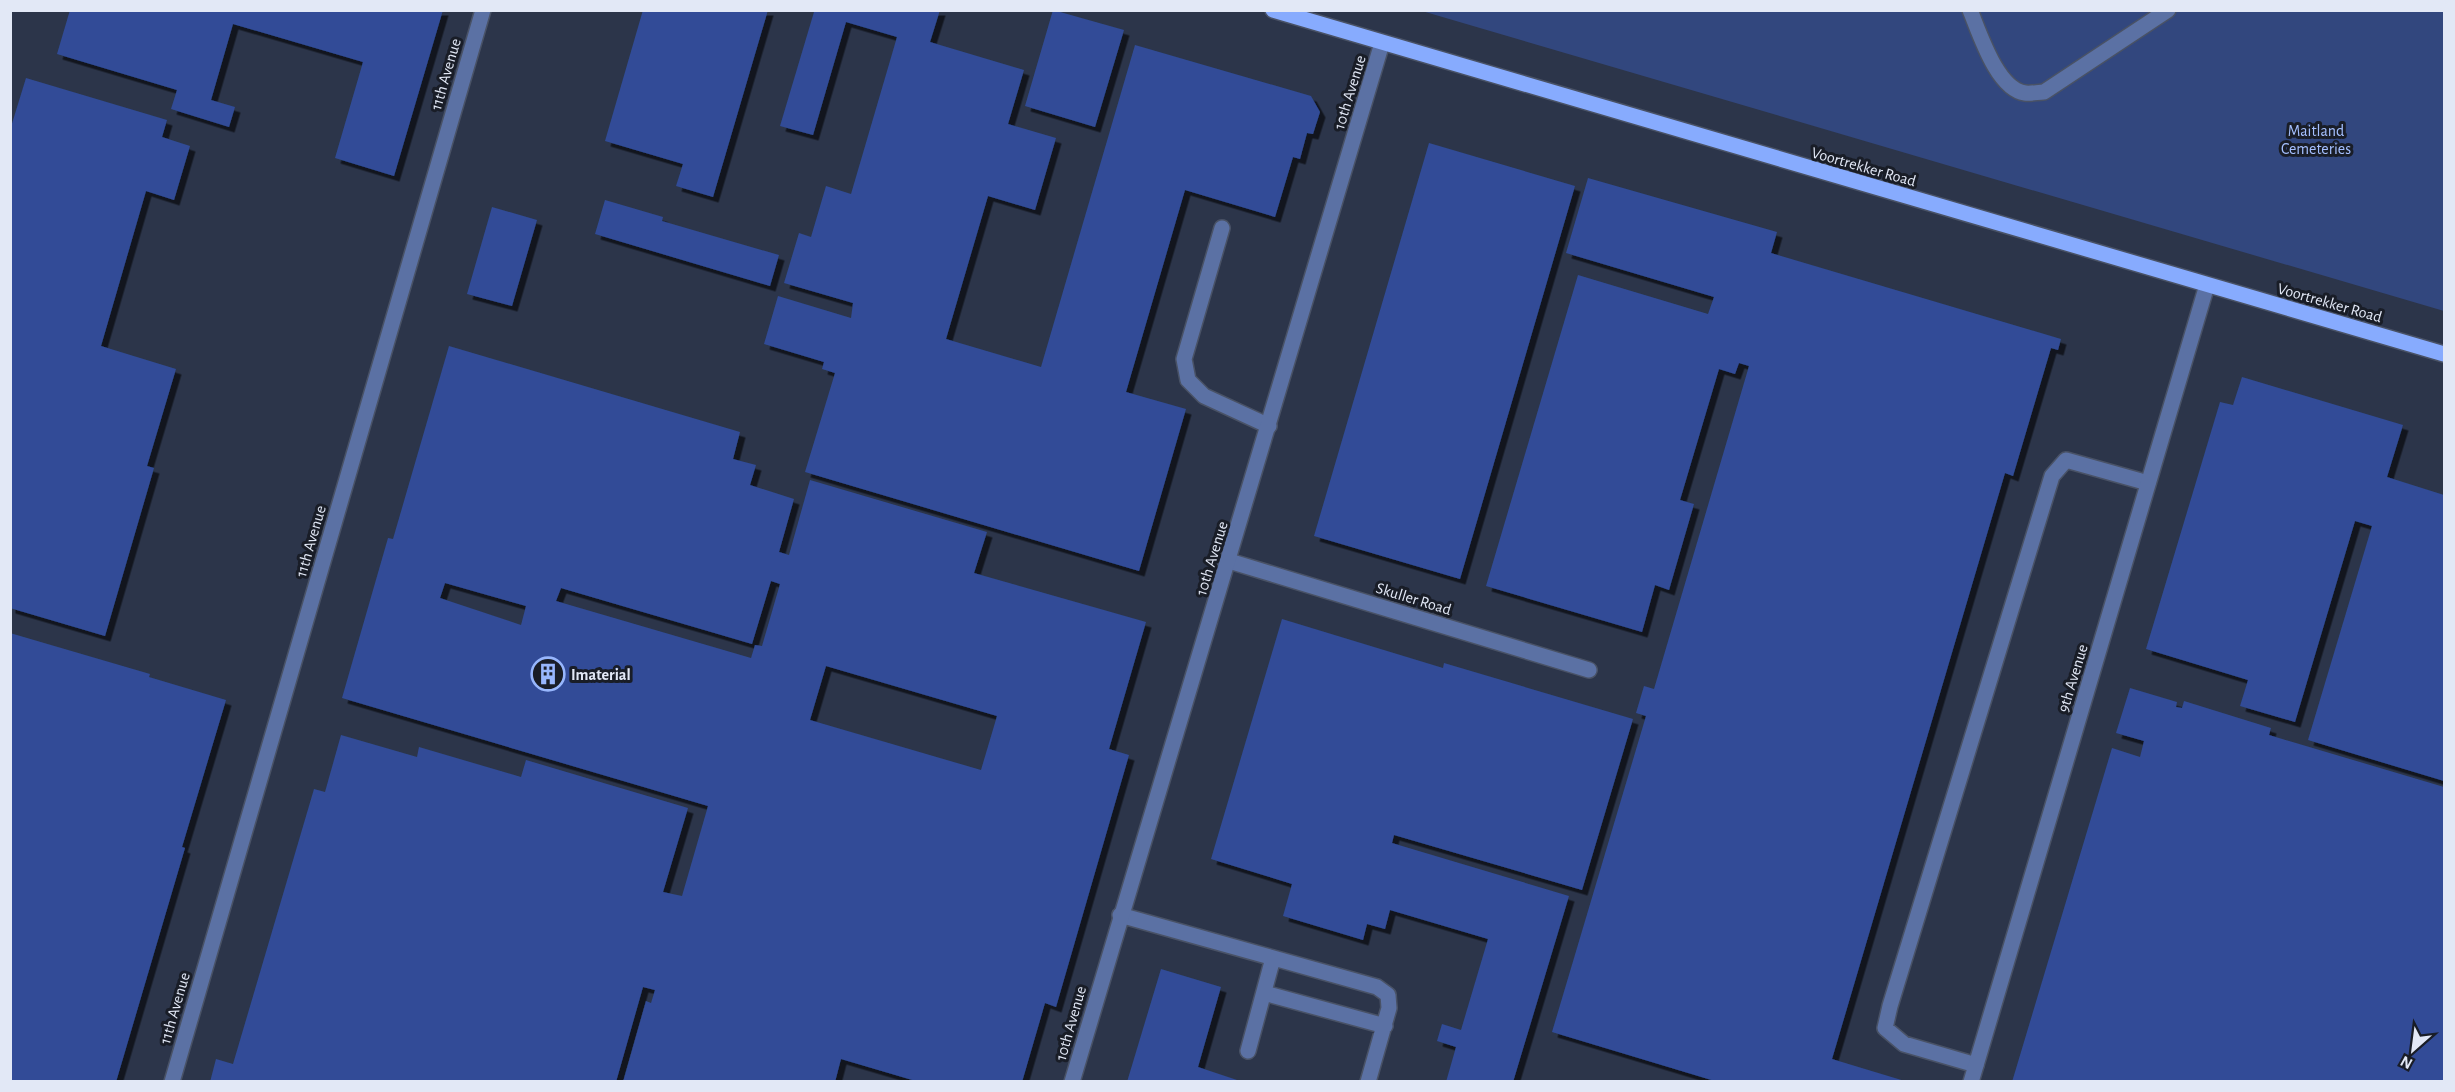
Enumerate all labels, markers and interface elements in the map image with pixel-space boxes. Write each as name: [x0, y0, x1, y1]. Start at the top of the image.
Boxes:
street label: 11th Avenue: [428, 37, 464, 112]
street label: 10th Avenue: [1331, 53, 1369, 131]
park label: Maitland Cemeteries: [2281, 123, 2351, 157]
street label: Voortrekker Road: [1810, 144, 1918, 190]
street label: Voortrekker Road: [2276, 280, 2384, 326]
street label: 11th Avenue: [293, 504, 329, 579]
street label: 10th Avenue: [1193, 519, 1231, 597]
street label: Skuller Road: [1374, 580, 1453, 618]
street label: 9th Avenue: [2055, 642, 2091, 714]
building icon: Imaterial: [530, 656, 566, 692]
place label: Imaterial: [571, 667, 631, 683]
street label: 11th Avenue: [157, 971, 193, 1046]
street label: 10th Avenue: [1053, 984, 1089, 1062]
north arrow: [2383, 1020, 2443, 1080]
text: N: [2398, 1053, 2415, 1072]

